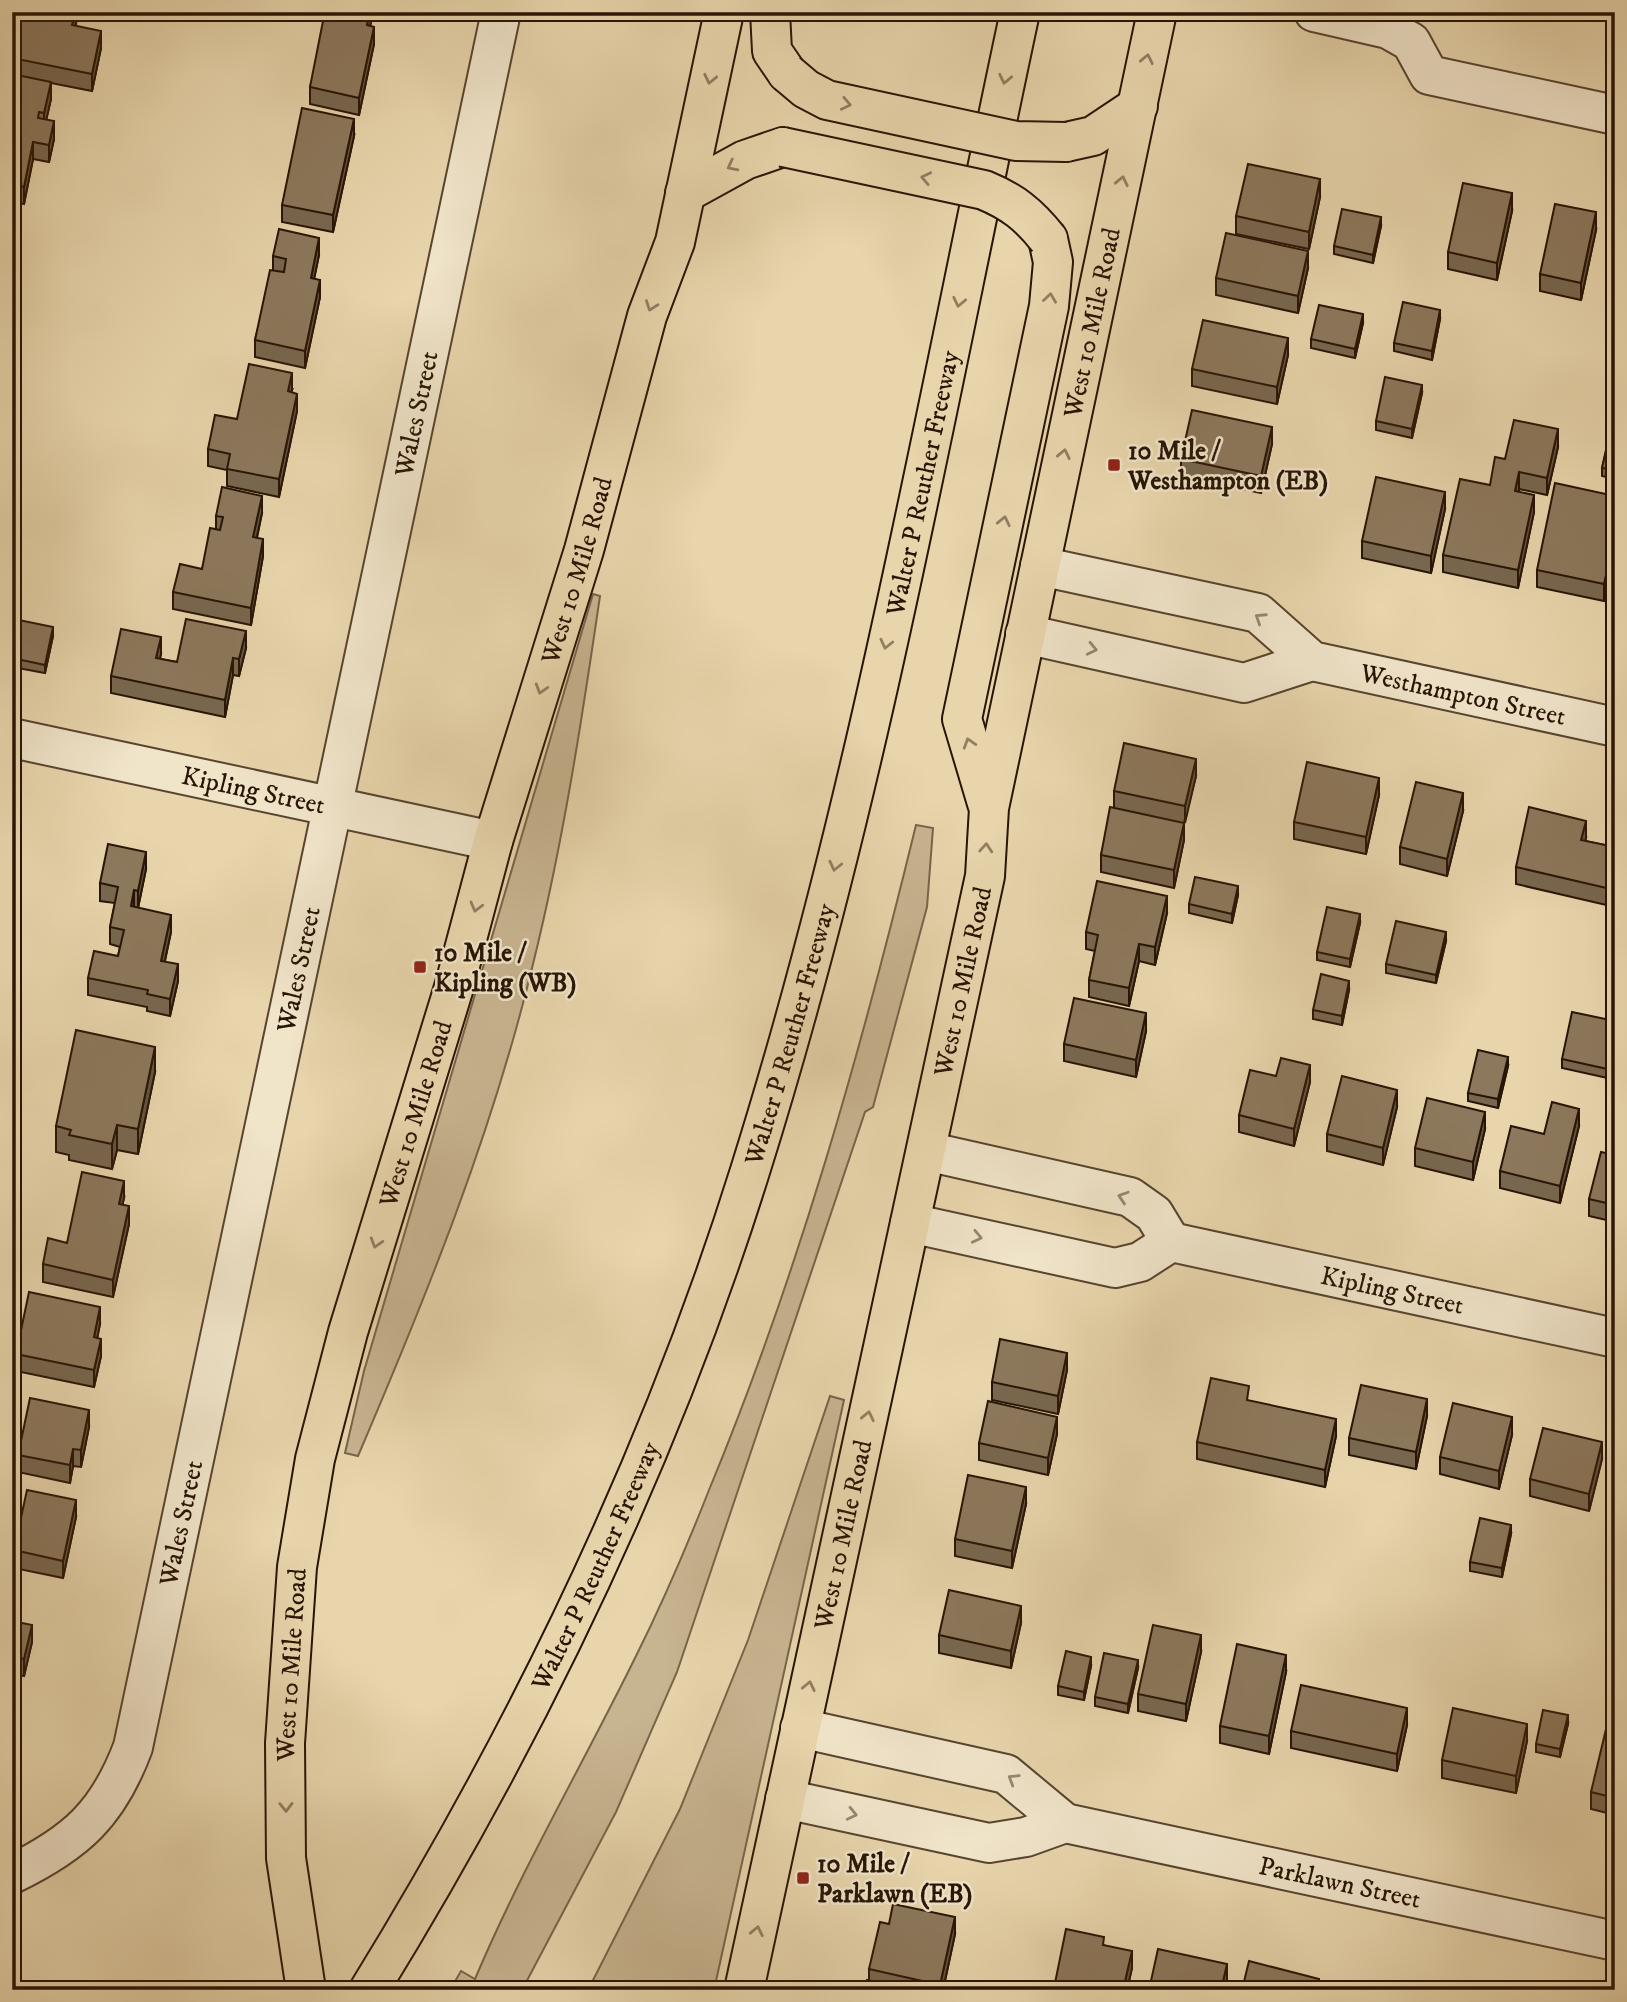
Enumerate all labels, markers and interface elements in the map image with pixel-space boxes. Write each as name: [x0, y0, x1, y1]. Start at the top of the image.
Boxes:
one-way arrow: [1139, 53, 1154, 65]
one-way arrow: [703, 73, 718, 85]
one-way arrow: [999, 73, 1014, 85]
one-way arrow: [840, 96, 852, 111]
one-way arrow: [727, 158, 739, 172]
one-way arrow: [920, 171, 932, 186]
one-way arrow: [1113, 175, 1128, 187]
street label: West 10 Mile Road: [1057, 225, 1129, 422]
one-way arrow: [1042, 292, 1057, 304]
one-way arrow: [952, 296, 967, 308]
one-way arrow: [645, 299, 659, 311]
street label: Walter P Reuther Freeway: [879, 347, 968, 620]
street label: Wales Street: [388, 348, 447, 481]
place label: 10 Mile / Westhampton (EB): [1127, 435, 1328, 498]
one-way arrow: [1055, 448, 1070, 460]
marker: 10 Mile / Westhampton (EB): [1106, 457, 1122, 473]
street label: West 10 Mile Road: [534, 474, 621, 669]
one-way arrow: [995, 515, 1010, 527]
one-way arrow: [1255, 613, 1268, 626]
one-way arrow: [879, 638, 894, 650]
one-way arrow: [1086, 640, 1098, 655]
street label: Westhampton Street: [1356, 657, 1569, 734]
one-way arrow: [534, 683, 549, 695]
one-way arrow: [963, 737, 978, 749]
street label: Kipling Street: [178, 760, 328, 823]
one-way arrow: [979, 842, 994, 853]
one-way arrow: [829, 860, 843, 872]
street label: West 10 Mile Road: [927, 884, 1000, 1081]
street label: Walter P Reuther Freeway: [738, 900, 843, 1170]
one-way arrow: [469, 901, 484, 913]
street label: Wales Street: [270, 904, 329, 1036]
place label: 10 Mile / Kipling (WB): [434, 937, 576, 1000]
marker: 10 Mile / Kipling (WB): [412, 959, 428, 975]
street label: West 10 Mile Road: [372, 1017, 461, 1212]
one-way arrow: [1118, 1190, 1130, 1205]
one-way arrow: [971, 1228, 983, 1243]
one-way arrow: [370, 1236, 384, 1249]
street label: Kipling Street: [1317, 1260, 1467, 1323]
one-way arrow: [860, 1410, 875, 1422]
street label: Walter P Reuther Freeway: [524, 1437, 668, 1697]
street label: West 10 Mile Road: [807, 1437, 881, 1634]
street label: Wales Street: [152, 1457, 211, 1590]
street label: West 10 Mile Road: [270, 1567, 315, 1762]
one-way arrow: [801, 1680, 816, 1692]
one-way arrow: [1007, 1775, 1020, 1788]
one-way arrow: [278, 1802, 294, 1813]
one-way arrow: [846, 1806, 858, 1820]
place label: 10 Mile / Parklawn (EB): [817, 1848, 972, 1911]
street label: Parklawn Street: [1256, 1850, 1424, 1917]
marker: 10 Mile / Parklawn (EB): [795, 1870, 811, 1886]
one-way arrow: [748, 1925, 763, 1937]

